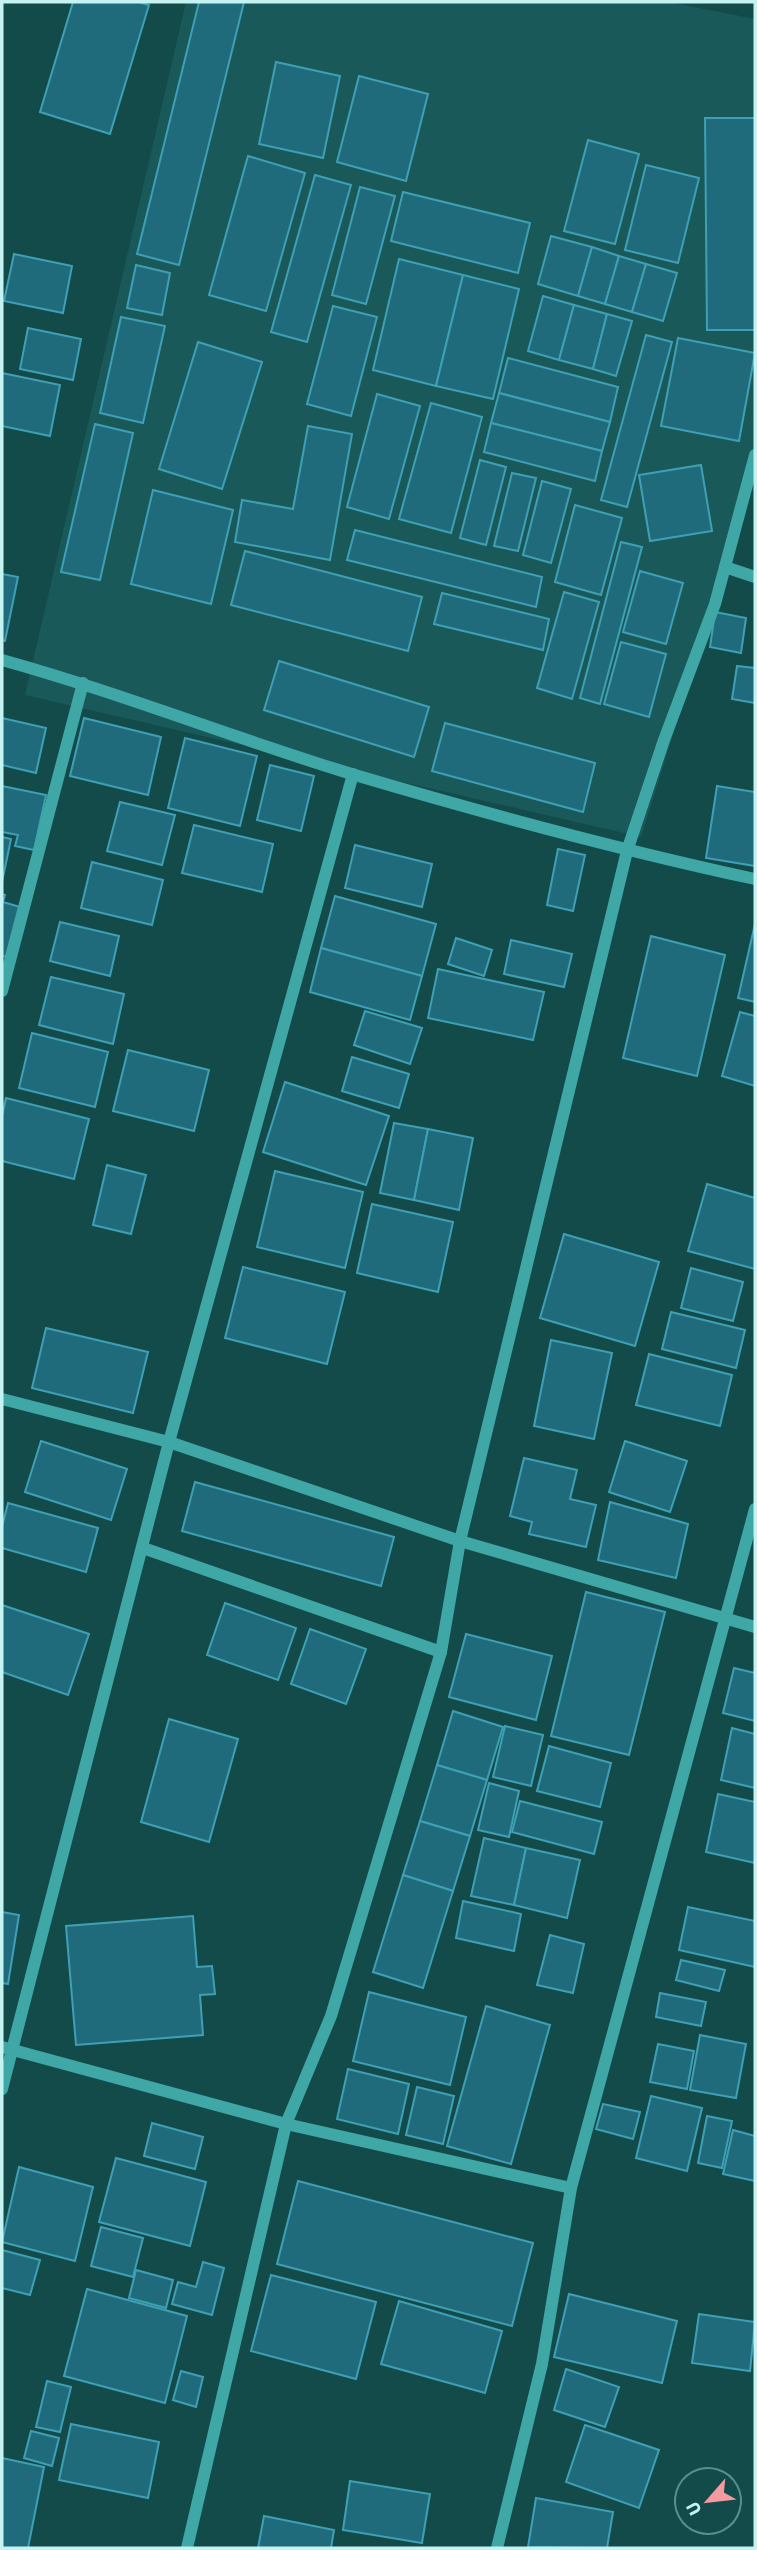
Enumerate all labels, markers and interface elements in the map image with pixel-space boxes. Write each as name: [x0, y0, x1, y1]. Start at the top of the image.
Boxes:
north arrow: [673, 2466, 743, 2536]
text: U: [679, 2496, 709, 2520]

